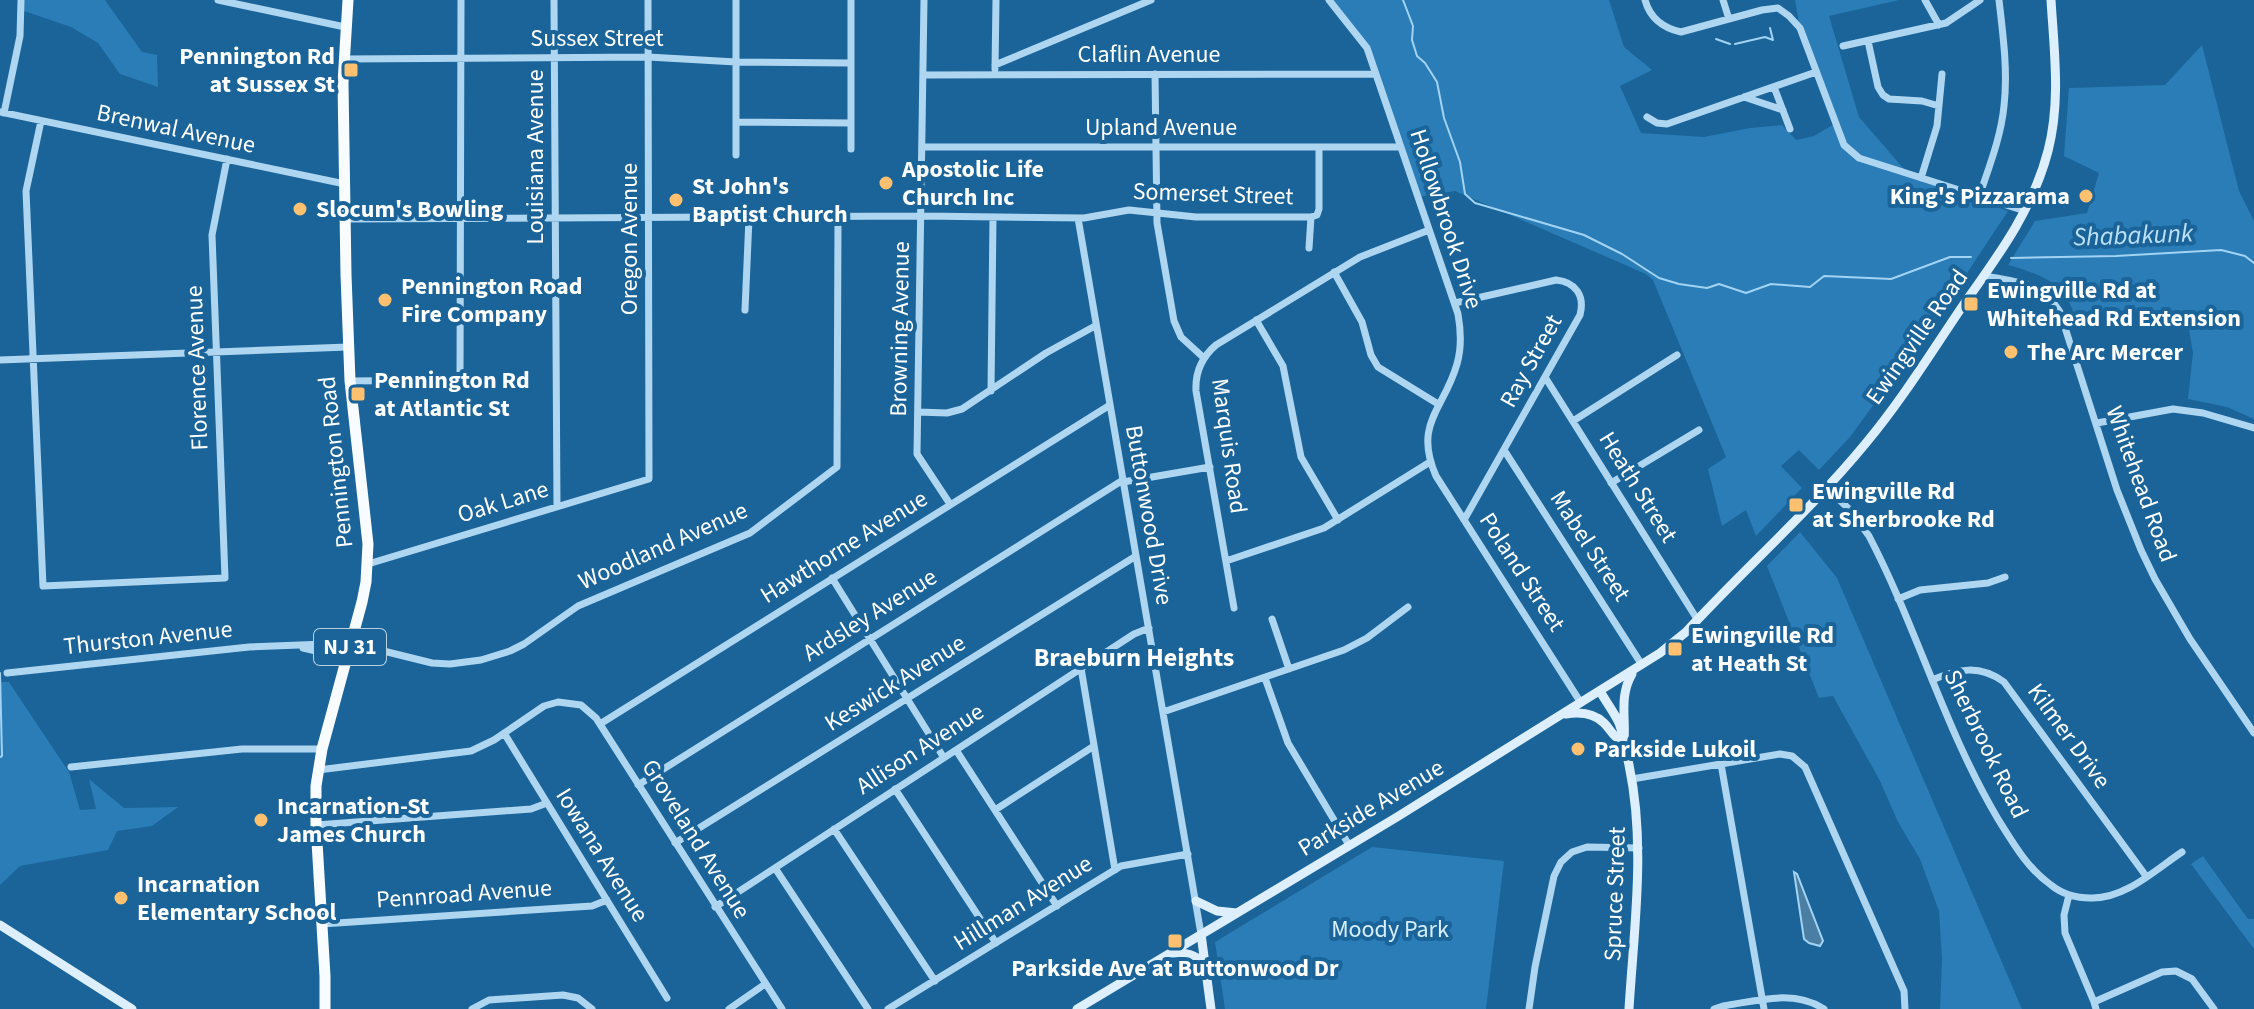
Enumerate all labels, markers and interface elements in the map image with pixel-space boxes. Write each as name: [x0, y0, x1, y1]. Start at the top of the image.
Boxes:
street label: Sussex Street: [530, 21, 664, 56]
street label: Claflin Avenue: [1078, 37, 1220, 72]
place label: Pennington Rd at Sussex St: [179, 39, 335, 102]
marker: Pennington Rd at Sussex St: [342, 61, 360, 79]
street label: Louisiana Avenue: [518, 69, 553, 245]
street label: Brenwal Avenue: [94, 95, 258, 163]
street label: Upland Avenue: [1085, 110, 1237, 145]
street label: Hollowbrook Drive: [1400, 125, 1492, 313]
place label: Apostolic Life Church Inc: [901, 152, 1044, 215]
street label: Oregon Avenue: [612, 163, 647, 315]
place label: St John's Baptist Church: [692, 169, 848, 232]
marker: Apostolic Life Church Inc: [877, 174, 895, 192]
street label: Somerset Street: [1132, 174, 1294, 214]
place label: King's Pizzarama: [1890, 179, 2070, 214]
marker: King's Pizzarama: [2077, 187, 2095, 205]
marker: St John's Baptist Church: [667, 191, 685, 209]
place label: Slocum's Bowling: [316, 192, 504, 227]
marker: Slocum's Bowling: [291, 200, 309, 218]
water label: Shabakunk: [2072, 214, 2194, 256]
street label: Browning Avenue: [881, 241, 919, 417]
street label: Ewingville Road: [1857, 262, 1977, 412]
place label: Pennington Road Fire Company: [401, 269, 582, 332]
place label: Ewingville Rd at Whitehead Rd Extension: [1987, 273, 2241, 336]
street label: Florence Avenue: [177, 285, 217, 451]
marker: Pennington Road Fire Company: [376, 291, 394, 309]
marker: Ewingville Rd at Whitehead Rd Extension: [1962, 295, 1980, 313]
street label: Ray Street: [1491, 308, 1571, 414]
place label: The Arc Mercer: [2027, 335, 2183, 370]
marker: The Arc Mercer: [2002, 343, 2020, 361]
place label: Pennington Rd at Atlantic St: [374, 363, 530, 426]
street label: Pennington Road: [310, 374, 362, 550]
street label: Marquis Road: [1202, 376, 1256, 516]
marker: Pennington Rd at Atlantic St: [349, 385, 367, 403]
street label: Whitehead Road: [2097, 401, 2185, 567]
street label: Buttonwood Drive: [1116, 422, 1182, 608]
street label: Heath Street: [1590, 425, 1686, 549]
street label: Oak Lane: [453, 472, 553, 532]
place label: Ewingville Rd at Sherbrooke Rd: [1812, 474, 1995, 537]
street label: Hawthorne Avenue: [754, 481, 934, 613]
street label: Mabel Street: [1541, 484, 1639, 608]
street label: Woodland Avenue: [573, 493, 753, 599]
marker: Ewingville Rd at Sherbrooke Rd: [1787, 496, 1805, 514]
street label: Poland Street: [1470, 506, 1574, 638]
street label: Ardsley Avenue: [796, 560, 944, 670]
street label: Thurston Avenue: [62, 612, 234, 664]
place label: Ewingville Rd at Heath St: [1691, 618, 1834, 681]
street label: Keswick Avenue: [818, 626, 972, 740]
road number: NJ 31: [314, 629, 386, 665]
district label: Braeburn Heights: [1034, 639, 1234, 676]
marker: Ewingville Rd at Heath St: [1666, 640, 1684, 658]
street label: Sherbrook Road: [1935, 664, 2037, 824]
street label: Kilmer Drive: [2019, 676, 2119, 796]
street label: Allison Avenue: [849, 695, 991, 803]
place label: Parkside Lukoil: [1594, 732, 1756, 767]
marker: Parkside Lukoil: [1569, 740, 1587, 758]
street label: Parkside Avenue: [1291, 751, 1451, 865]
street label: Groveland Avenue: [633, 752, 759, 926]
street label: Iowana Avenue: [547, 781, 657, 929]
place label: Incarnation-St James Church: [277, 789, 429, 852]
marker: Incarnation-St James Church: [252, 811, 270, 829]
street label: Spruce Street: [1595, 826, 1635, 962]
street label: Hillman Avenue: [947, 846, 1099, 960]
place label: Incarnation Elementary School: [137, 867, 336, 930]
street label: Pennroad Avenue: [375, 870, 553, 918]
marker: Incarnation Elementary School: [112, 889, 130, 907]
park label: Moody Park: [1331, 912, 1449, 947]
marker: Parkside Ave at Buttonwood Dr: [1166, 932, 1184, 950]
place label: Parkside Ave at Buttonwood Dr: [1011, 951, 1339, 986]

